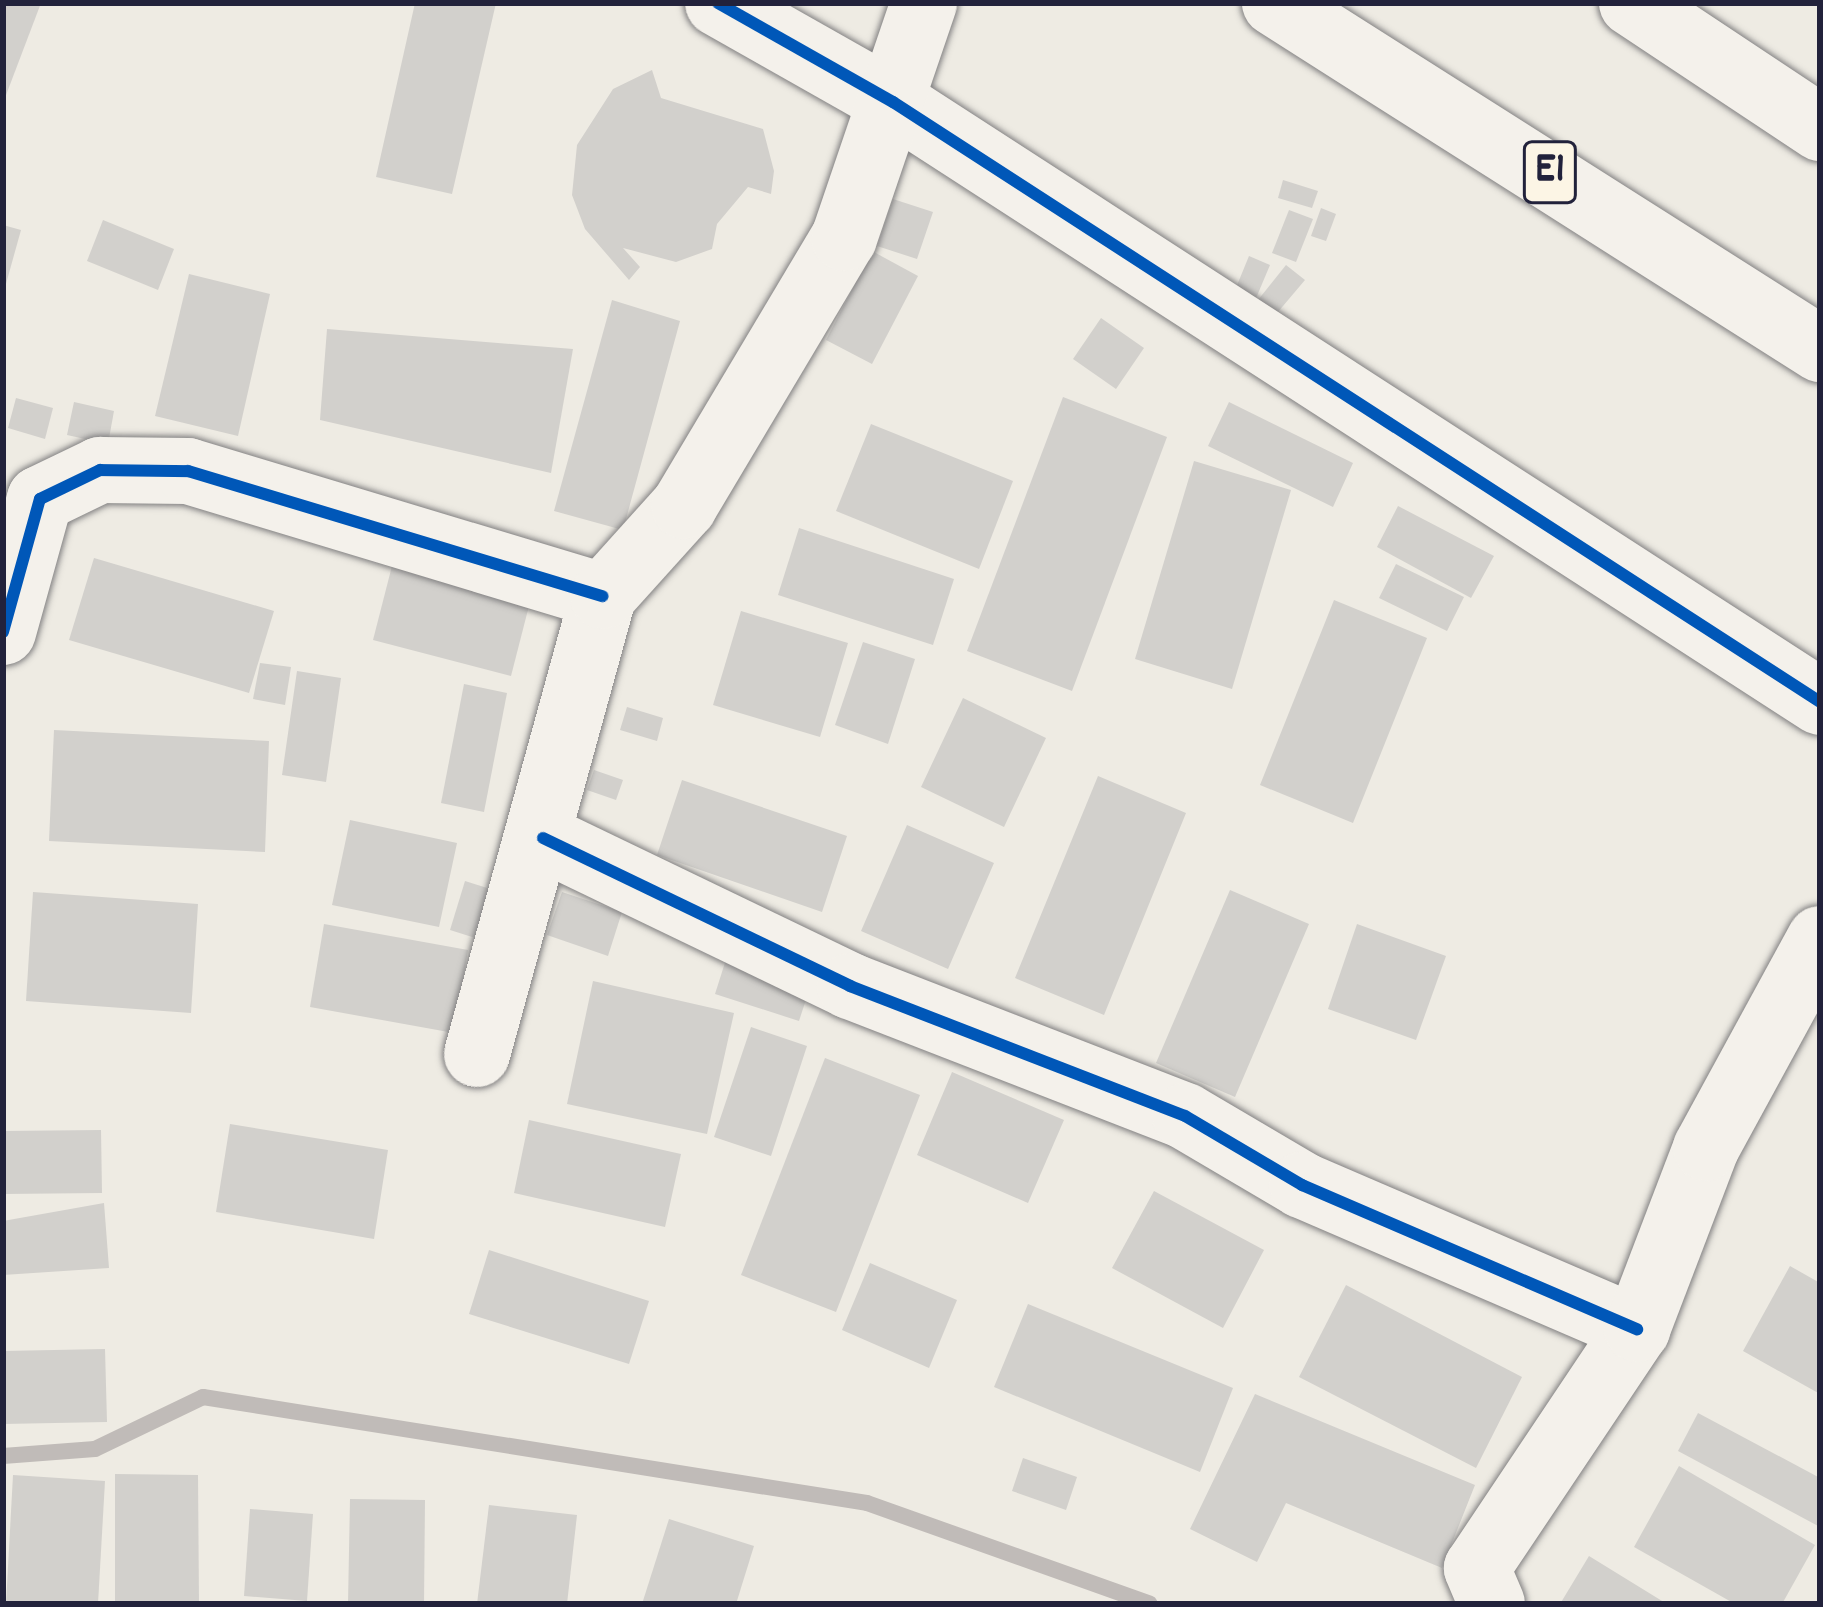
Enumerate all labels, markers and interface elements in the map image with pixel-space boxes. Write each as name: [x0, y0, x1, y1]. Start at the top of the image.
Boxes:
road number: E1: [1520, 133, 1580, 211]

